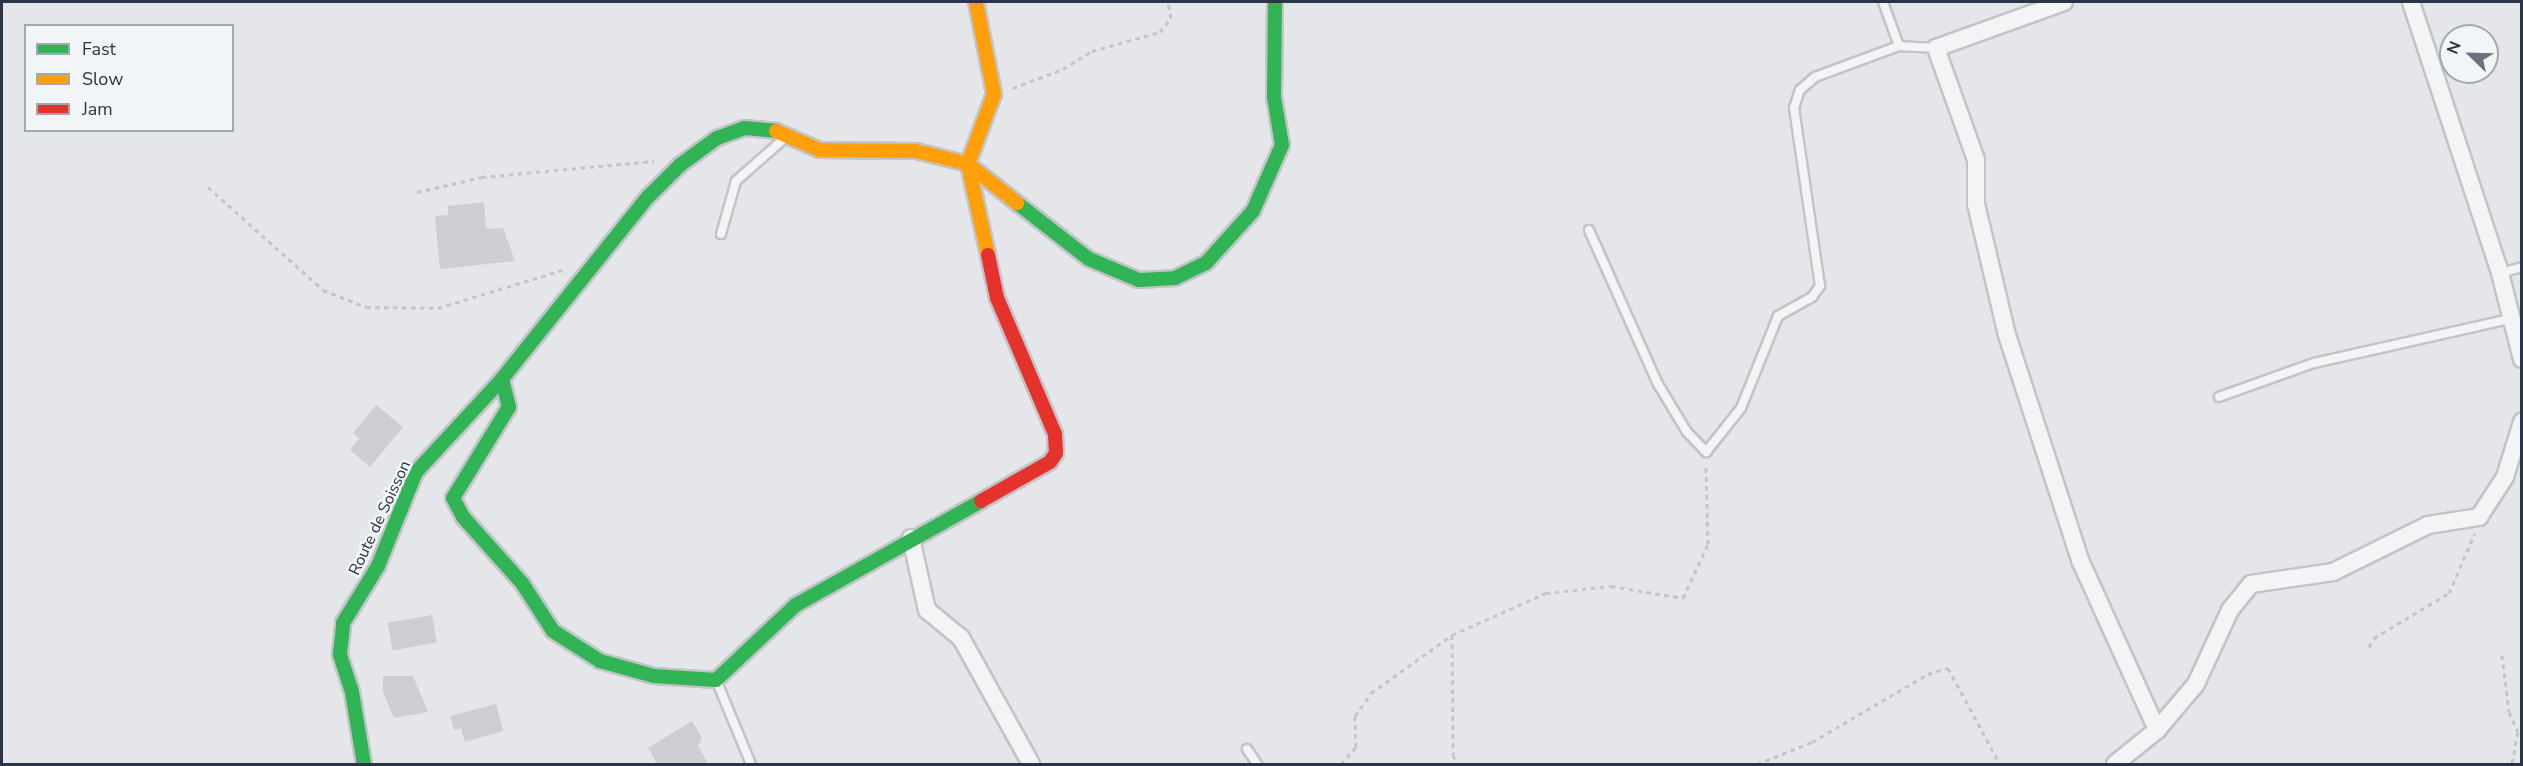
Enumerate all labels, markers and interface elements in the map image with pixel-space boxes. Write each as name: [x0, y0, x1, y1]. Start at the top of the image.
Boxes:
legend: [24, 24, 234, 132]
north arrow: [2439, 24, 2499, 84]
text: Fast: [82, 37, 116, 61]
text: N: [2442, 38, 2467, 58]
text: Slow: [82, 67, 123, 91]
text: Jam: [82, 97, 113, 121]
street label: Route de Soisson: [345, 458, 415, 578]

